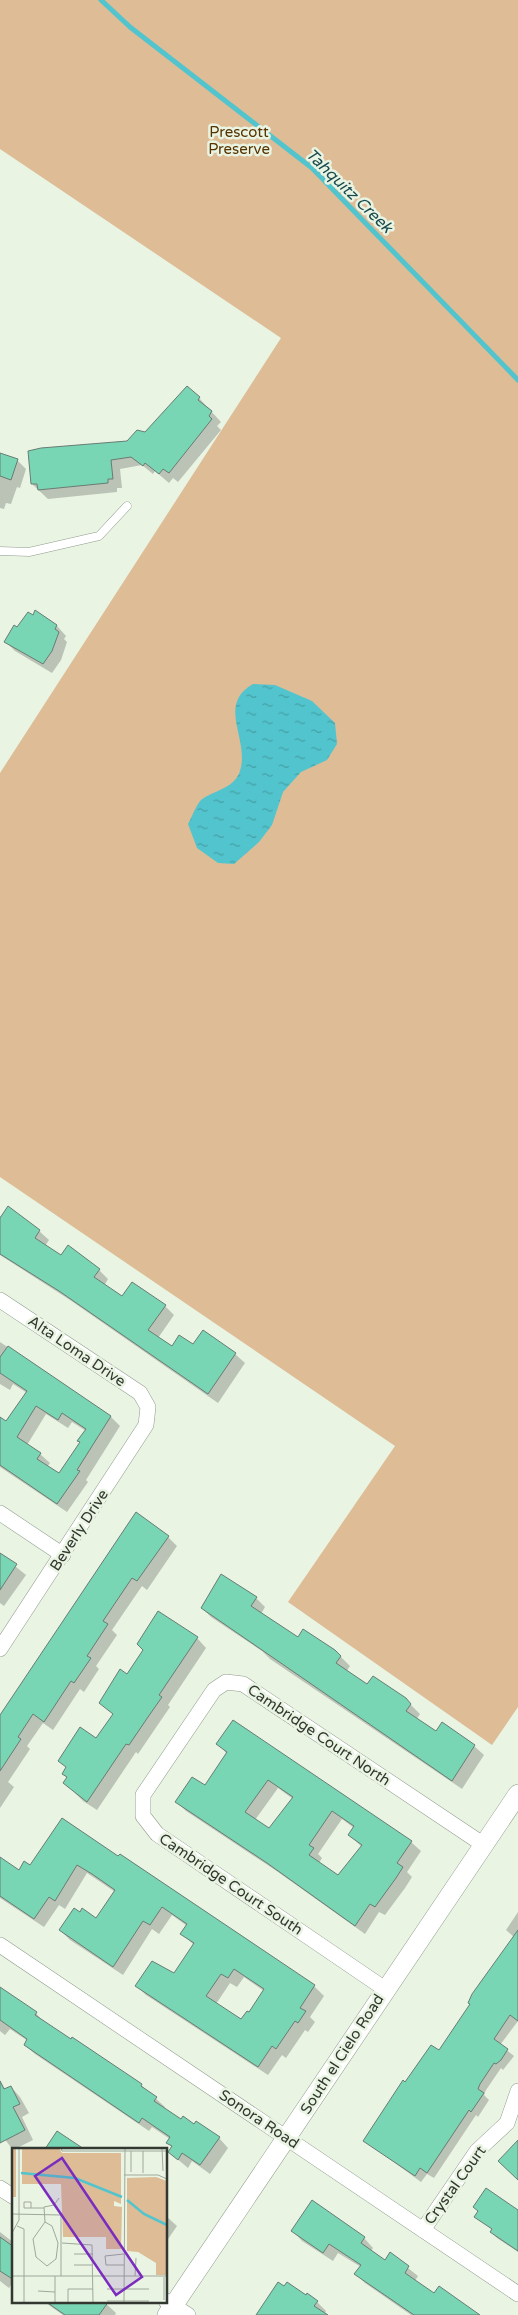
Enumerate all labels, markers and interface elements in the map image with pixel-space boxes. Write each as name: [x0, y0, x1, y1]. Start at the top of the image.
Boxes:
park label: Prescott Preserve: [208, 123, 270, 158]
water label: Tahquitz Creek: [301, 145, 398, 238]
street label: Alta Loma Drive: [25, 1312, 129, 1390]
street label: Beverly Drive: [46, 1486, 112, 1574]
street label: Cambridge Court North: [244, 1680, 394, 1790]
street label: Cambridge Court South: [156, 1829, 306, 1939]
street label: South el Cielo Road: [296, 1991, 388, 2117]
street label: Sonora Road: [216, 2086, 302, 2152]
street label: Crystal Court: [420, 2142, 490, 2228]
inset map: [12, 2148, 168, 2302]

